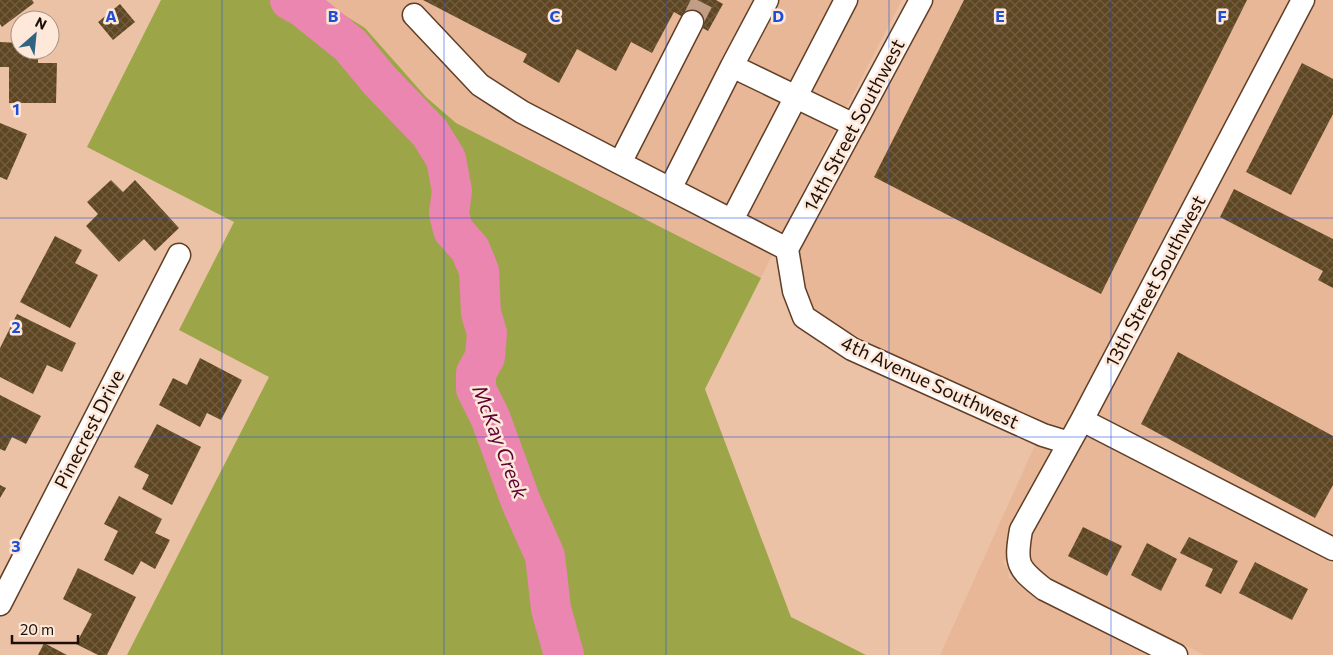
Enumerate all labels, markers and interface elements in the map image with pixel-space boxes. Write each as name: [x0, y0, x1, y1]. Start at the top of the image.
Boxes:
text: A: [105, 6, 117, 25]
text: B: [328, 6, 339, 25]
text: C: [550, 6, 561, 25]
text: D: [772, 6, 784, 25]
text: E: [995, 6, 1005, 25]
text: F: [1217, 6, 1227, 25]
north arrow: [10, 10, 60, 60]
text: N: [33, 13, 50, 33]
street label: 14th Street Southwest: [798, 34, 909, 215]
text: 1: [12, 99, 20, 118]
street label: 13th Street Southwest: [1099, 191, 1210, 371]
text: 2: [11, 317, 21, 336]
street label: 4th Avenue Southwest: [838, 330, 1023, 433]
street label: Pinecrest Drive: [49, 365, 128, 492]
water label: McKay Creek: [468, 381, 534, 503]
text: 3: [11, 536, 21, 555]
scale bar: [12, 612, 79, 644]
text: 20 m: [20, 620, 54, 638]

